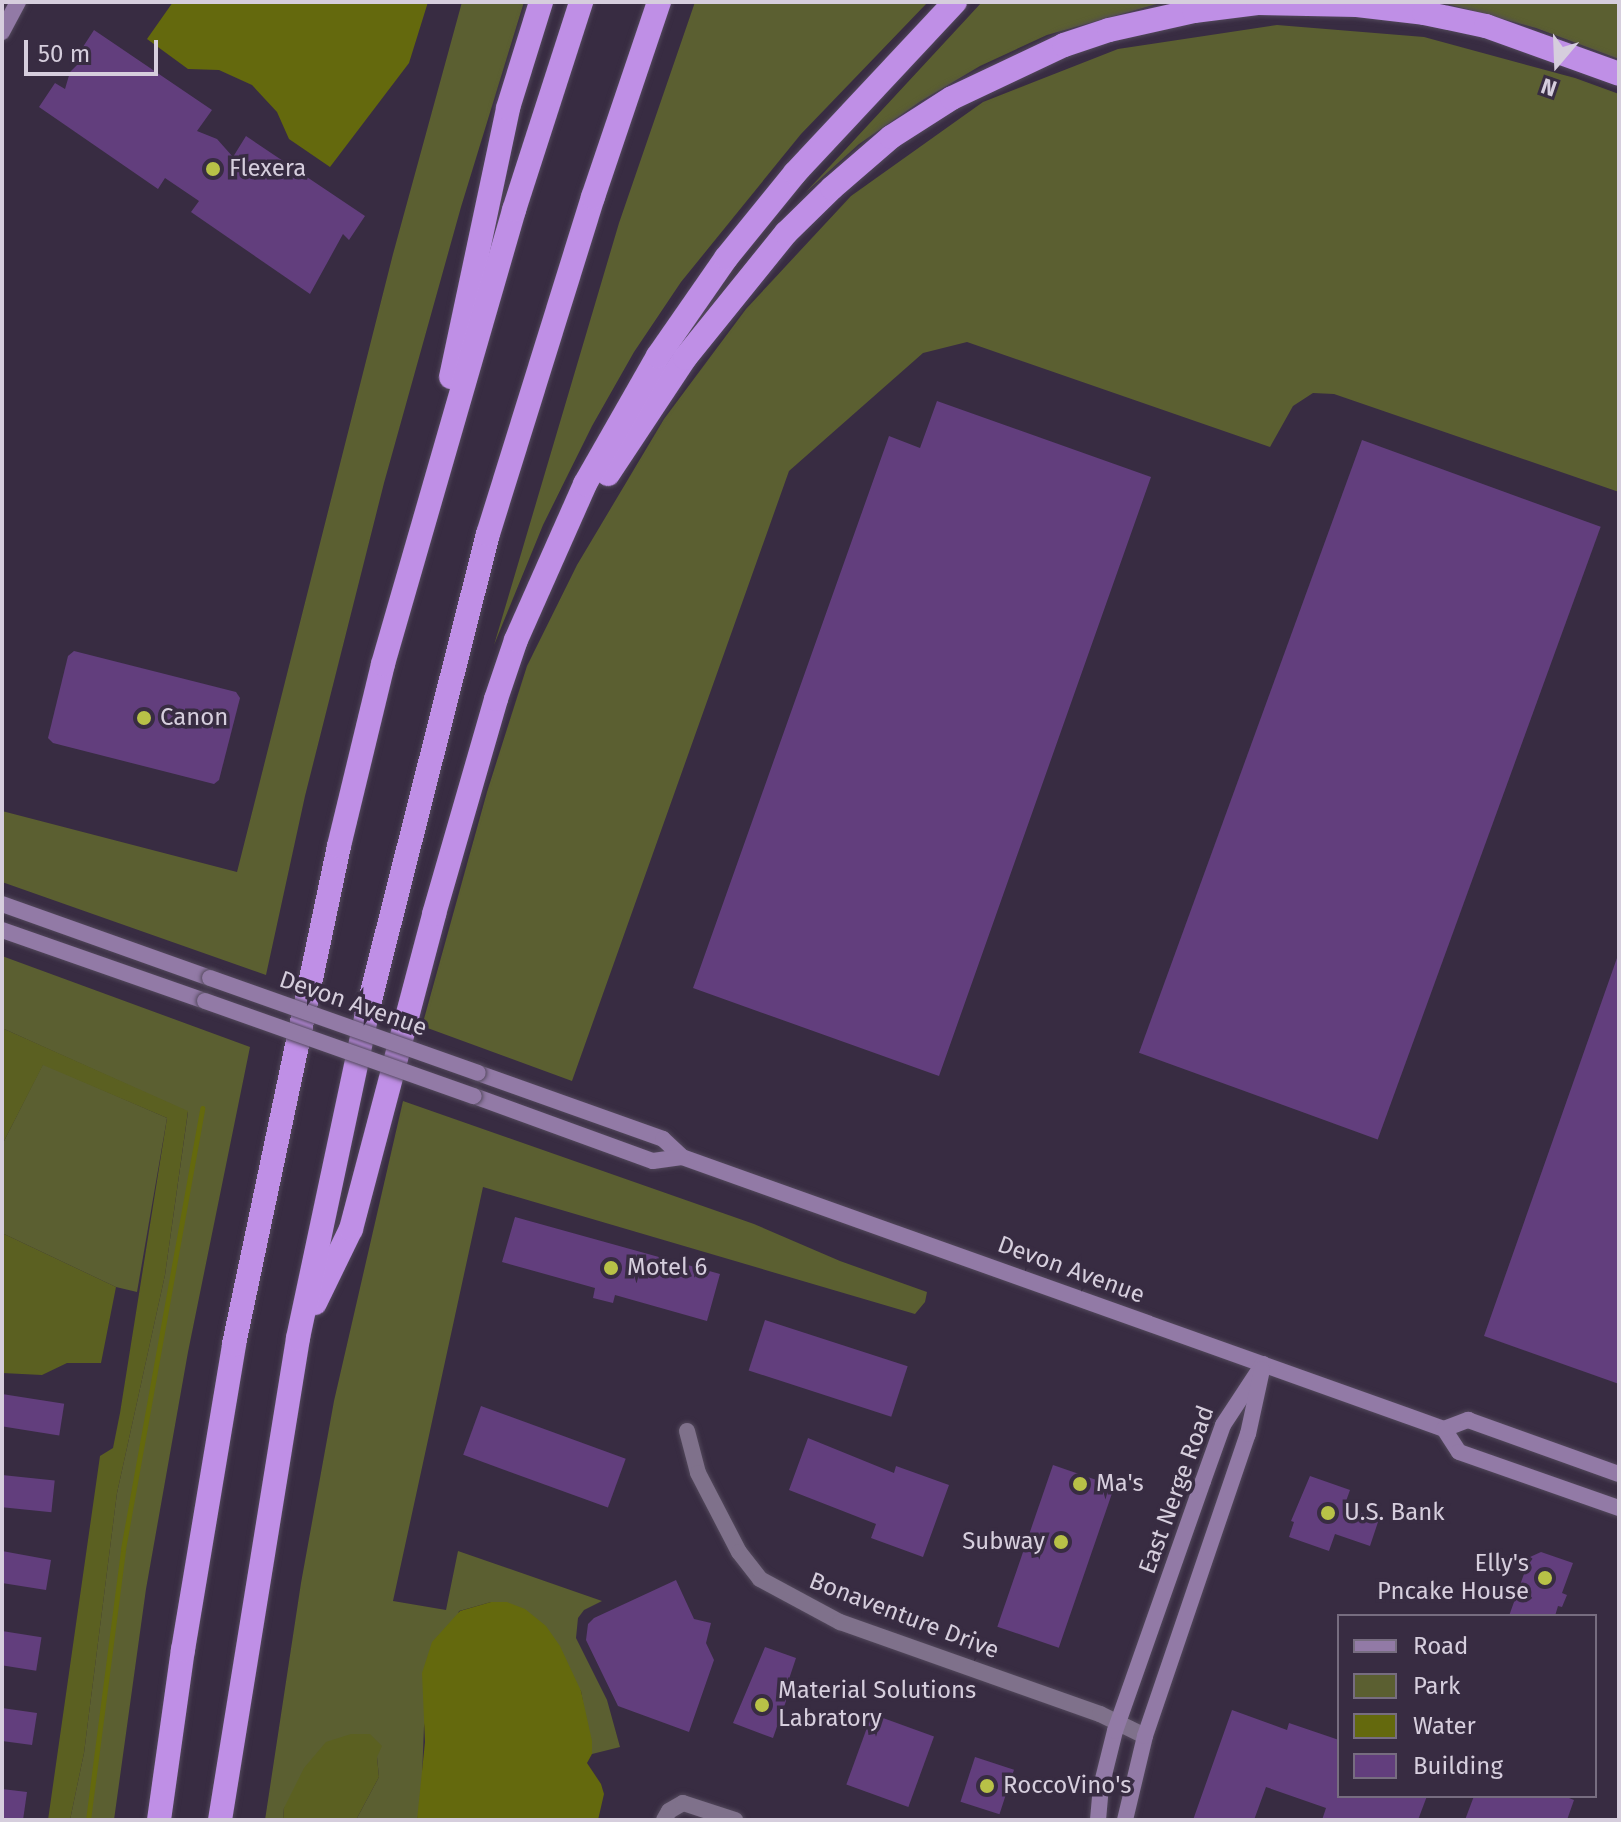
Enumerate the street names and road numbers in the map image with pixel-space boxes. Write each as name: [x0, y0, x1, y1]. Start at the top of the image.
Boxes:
street label: Devon Avenue: [275, 965, 431, 1043]
street label: Devon Avenue: [994, 1230, 1148, 1310]
street label: East Nerge Road: [1133, 1402, 1221, 1578]
street label: Bonaventure Drive: [805, 1567, 1003, 1665]

